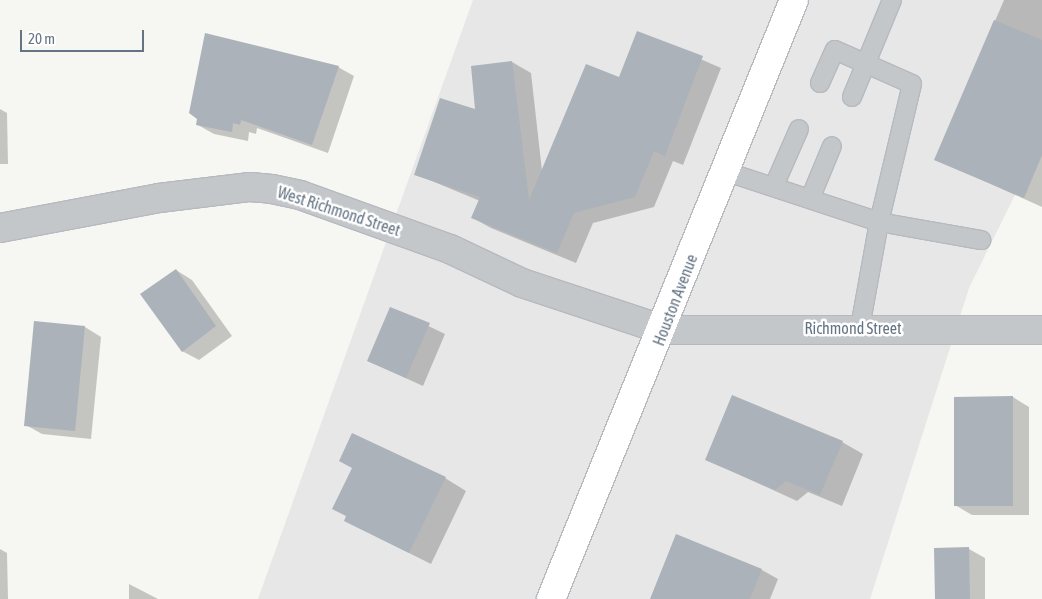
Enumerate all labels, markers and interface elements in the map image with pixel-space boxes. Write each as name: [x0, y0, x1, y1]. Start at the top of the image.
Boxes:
scale bar: [22, 20, 146, 52]
text: 20 m: [28, 30, 55, 47]
street label: West Richmond Street: [275, 182, 403, 240]
street label: Houston Avenue: [649, 252, 701, 348]
street label: Richmond Street: [804, 318, 902, 338]

